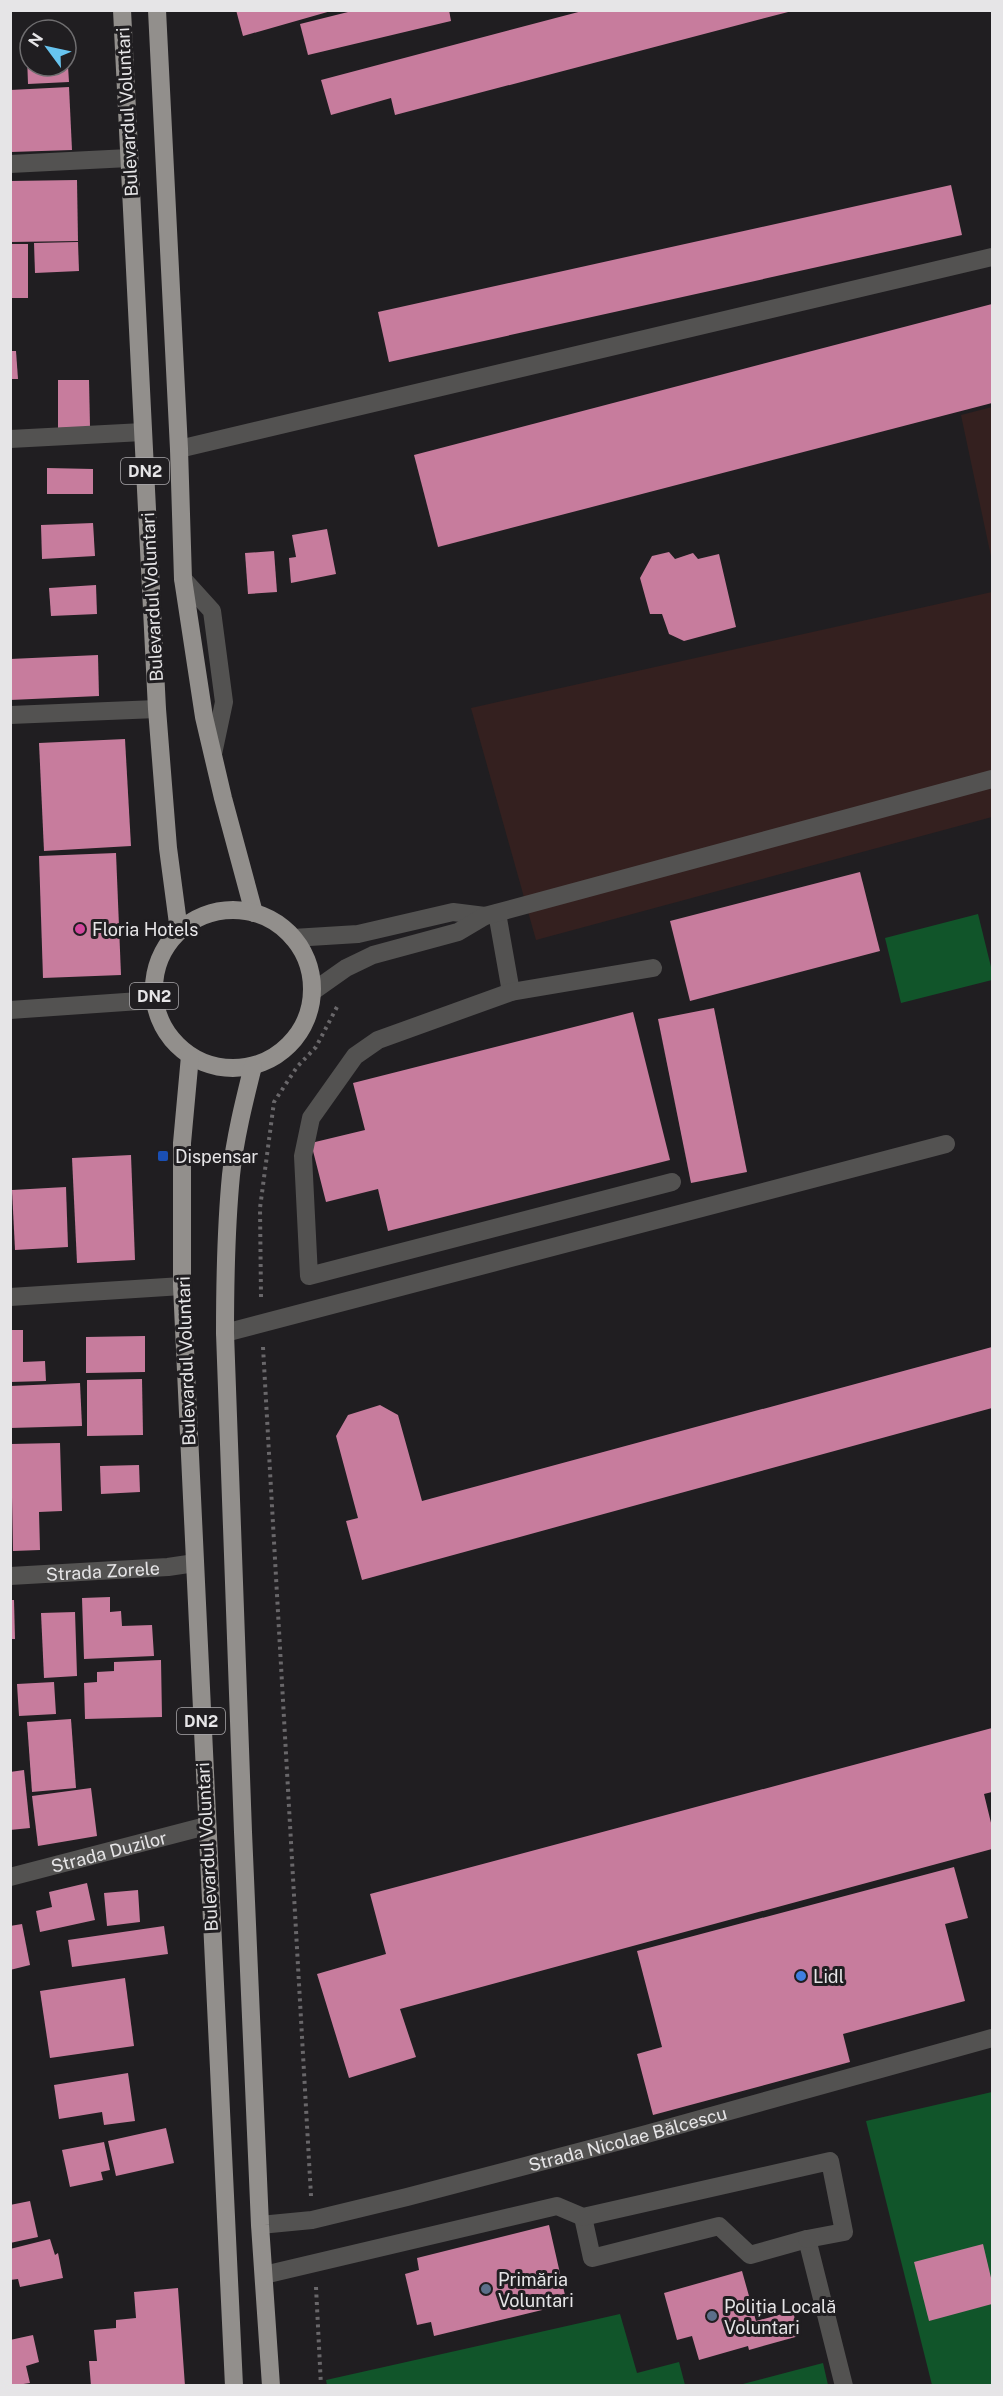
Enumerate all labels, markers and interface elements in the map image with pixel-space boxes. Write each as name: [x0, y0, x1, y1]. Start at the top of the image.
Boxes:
north arrow: [18, 18, 78, 78]
street label: Bulevardul Voluntari: [112, 27, 142, 197]
text: N: [24, 30, 47, 51]
road number: DN2: [121, 458, 169, 484]
street label: Bulevardul Voluntari: [137, 512, 167, 682]
place label: Floria Hotels: [92, 919, 198, 940]
marker: Floria Hotels: [73, 922, 87, 936]
road number: DN2: [130, 983, 178, 1009]
place label: Dispensar: [175, 1146, 258, 1167]
marker: Dispensar: [156, 1149, 170, 1163]
street label: Bulevardul Voluntari: [173, 1276, 199, 1446]
street label: Strada Zorele: [45, 1557, 160, 1584]
road number: DN2: [177, 1708, 225, 1734]
street label: Bulevardul Voluntari: [192, 1762, 222, 1932]
street label: Strada Duzilor: [49, 1826, 169, 1876]
place label: Lidl: [813, 1966, 844, 1987]
marker: Lidl: [794, 1969, 808, 1983]
street label: Strada Nicolae Bălcescu: [526, 2102, 729, 2175]
place label: Primăria Voluntari: [498, 2269, 574, 2311]
marker: Primăria Voluntari: [479, 2282, 493, 2296]
place label: Poliția Locală Voluntari: [724, 2296, 836, 2338]
marker: Poliția Locală Voluntari: [705, 2309, 719, 2323]

